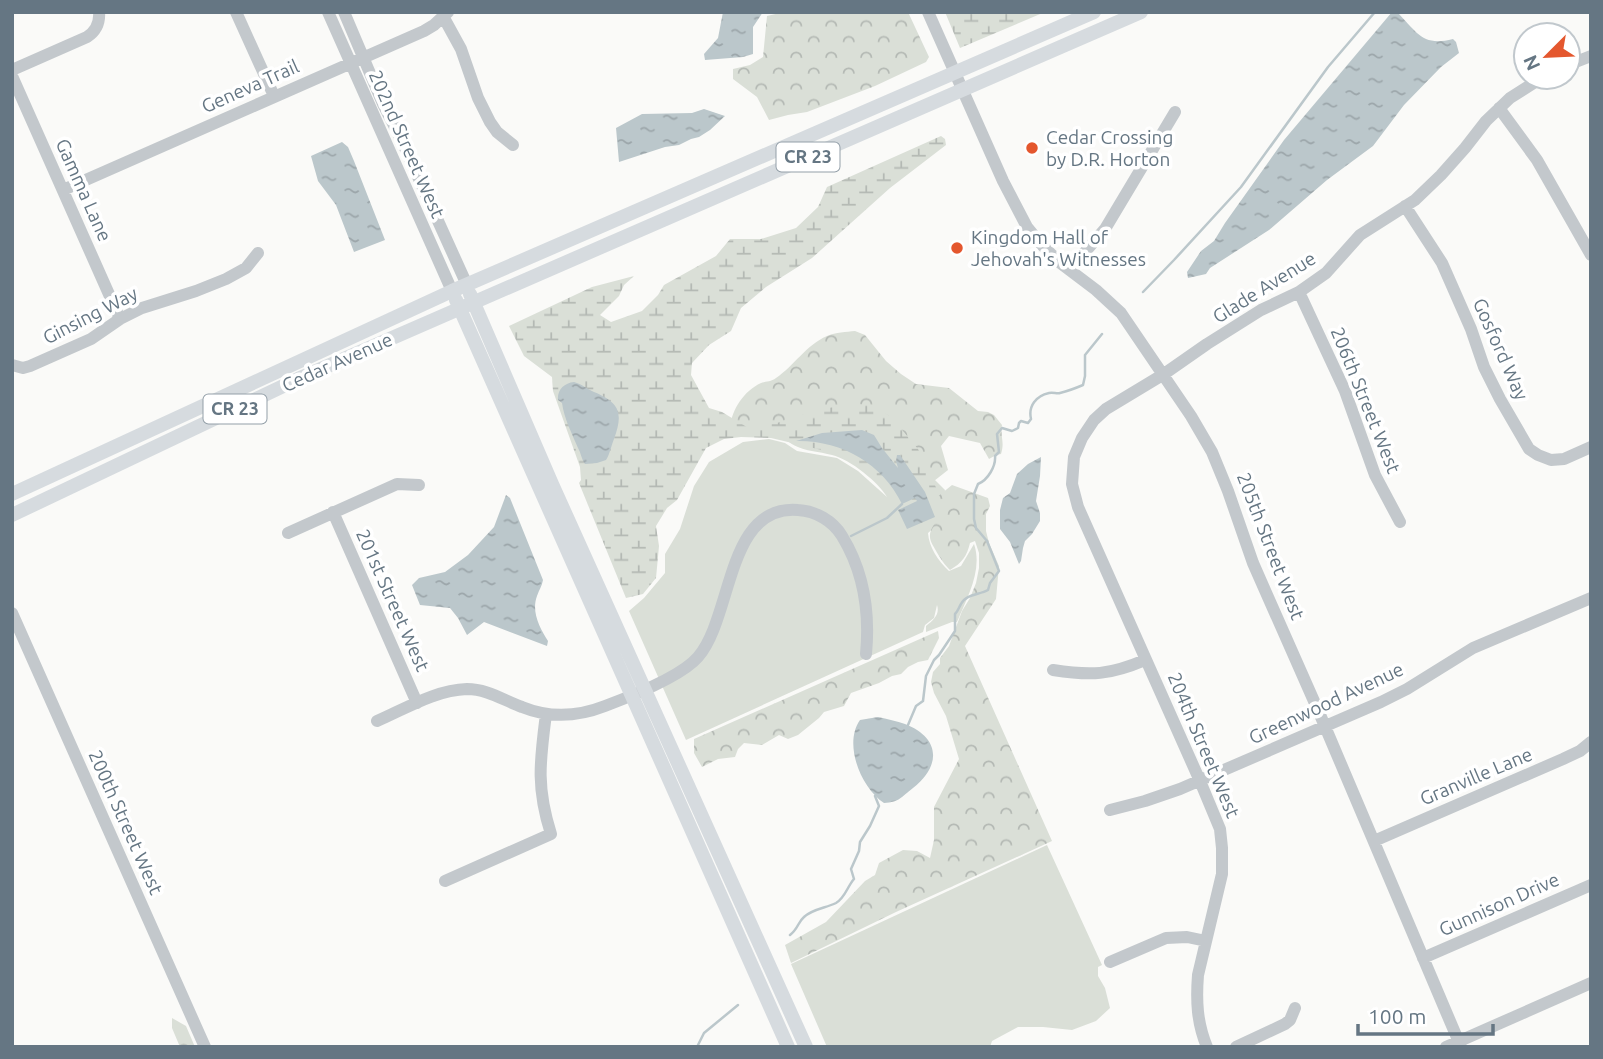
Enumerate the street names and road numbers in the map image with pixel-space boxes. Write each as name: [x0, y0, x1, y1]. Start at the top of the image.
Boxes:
street label: Geneva Trail: [198, 55, 302, 117]
street label: 202nd Street West: [365, 67, 450, 222]
street label: Gamma Lane: [52, 135, 116, 245]
road number: CR 23: [776, 142, 840, 172]
street label: Glade Avenue: [1208, 247, 1320, 327]
street label: Ginsing Way: [39, 282, 141, 348]
street label: Gosford Way: [1469, 295, 1533, 403]
street label: 206th Street West: [1327, 324, 1406, 477]
street label: Cedar Avenue: [278, 328, 396, 396]
road number: CR 23: [204, 394, 266, 424]
street label: 205th Street West: [1233, 469, 1309, 623]
street label: 201st Street West: [352, 526, 434, 675]
street label: Greenwood Avenue: [1245, 658, 1407, 748]
street label: 204th Street West: [1163, 669, 1245, 821]
street label: Granville Lane: [1417, 742, 1535, 810]
street label: 200th Street West: [84, 746, 168, 898]
street label: Gunnison Drive: [1435, 868, 1563, 940]

